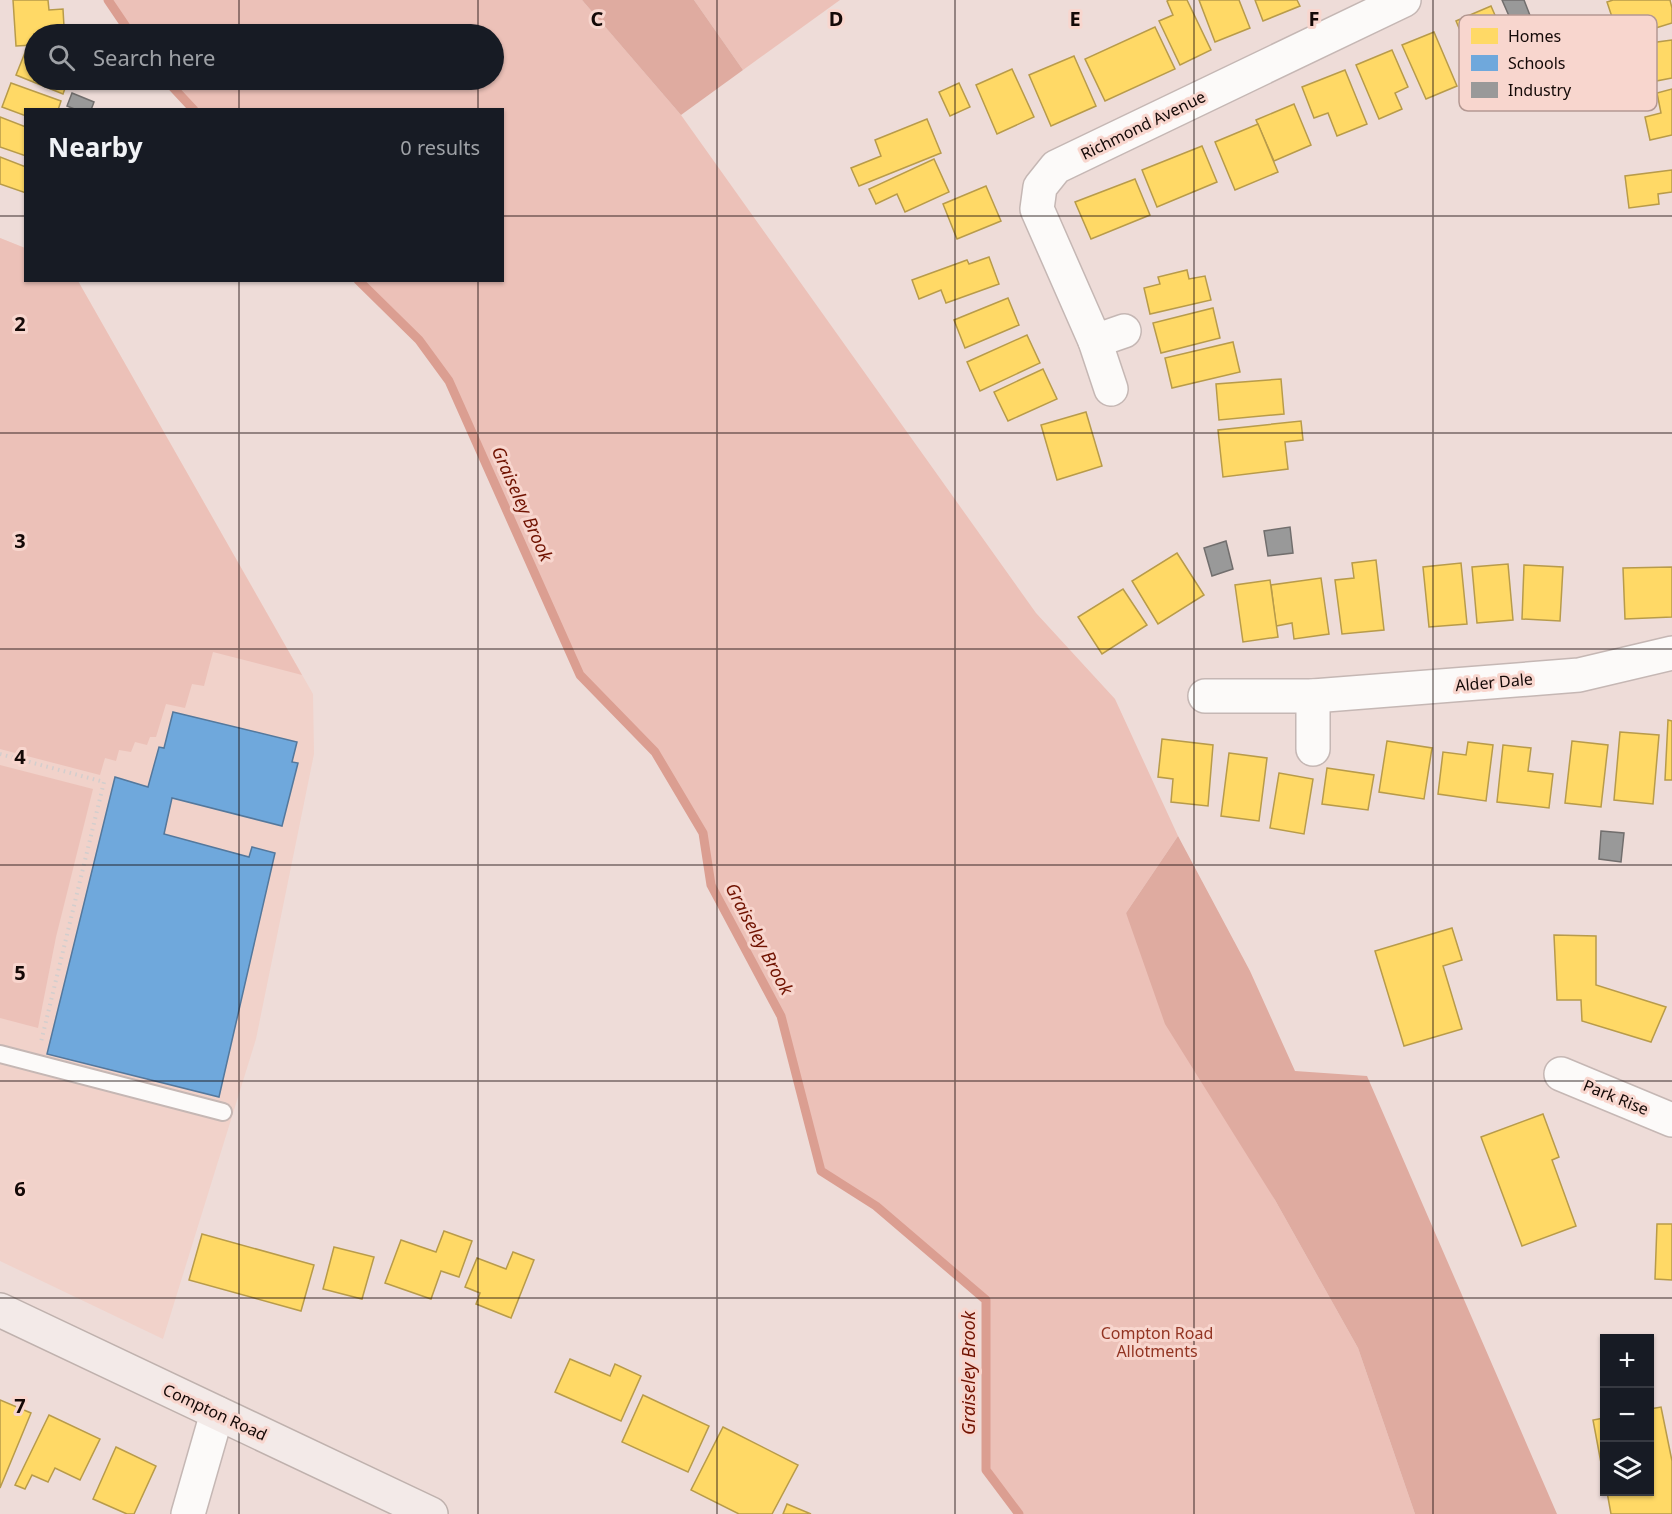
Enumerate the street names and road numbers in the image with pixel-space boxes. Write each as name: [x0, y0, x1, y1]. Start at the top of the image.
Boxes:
street label: Richmond Avenue: [1077, 85, 1209, 165]
street label: Alder Dale: [1454, 668, 1534, 696]
street label: Park Rise: [1580, 1074, 1652, 1120]
street label: Compton Road: [159, 1378, 271, 1446]

